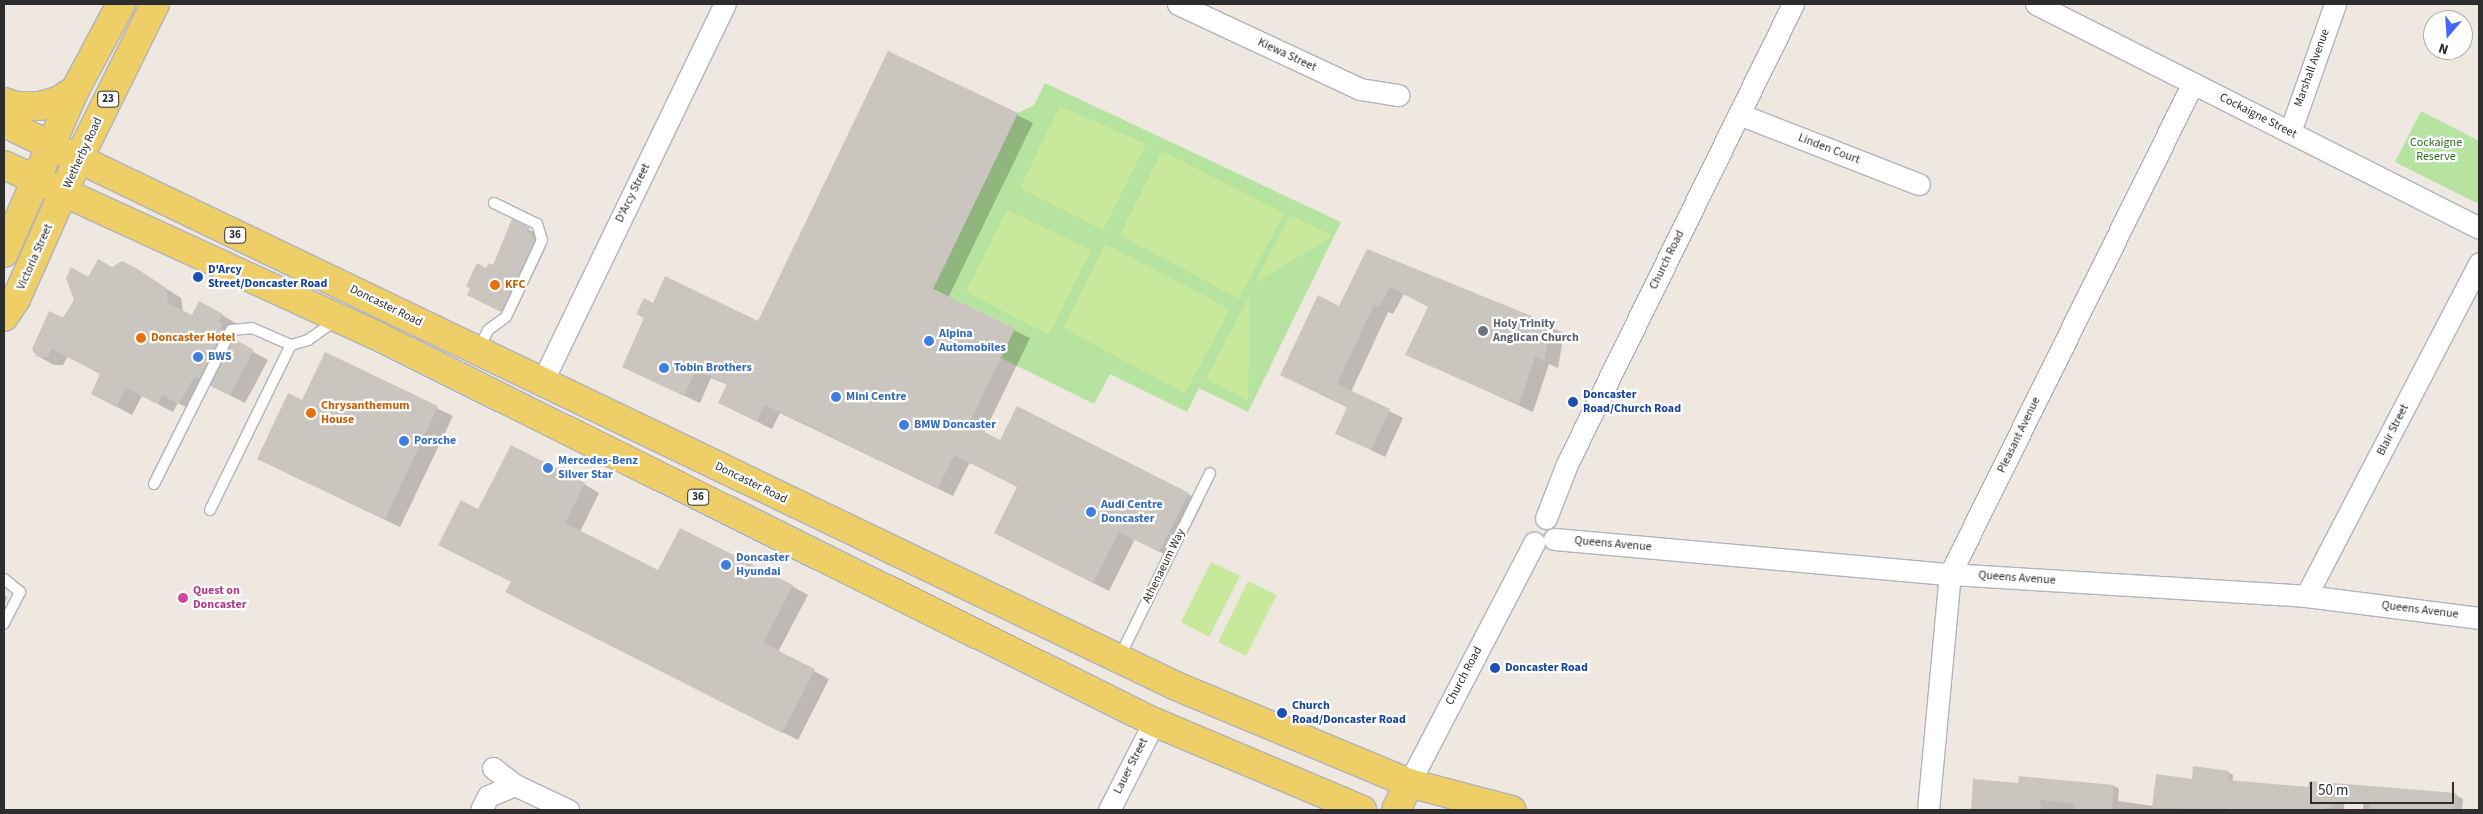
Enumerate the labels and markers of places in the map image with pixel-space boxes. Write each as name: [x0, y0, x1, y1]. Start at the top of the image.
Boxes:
place label: D'Arcy Street/Doncaster Road: [208, 263, 327, 291]
marker: D'Arcy Street/Doncaster Road: [192, 271, 204, 283]
place label: KFC: [505, 278, 526, 292]
marker: KFC: [489, 279, 501, 291]
place label: Holy Trinity Anglican Church: [1493, 317, 1579, 345]
marker: Holy Trinity Anglican Church: [1477, 325, 1489, 337]
place label: Alpina Automobiles: [939, 327, 1006, 355]
place label: Doncaster Hotel: [151, 331, 235, 345]
marker: Doncaster Hotel: [135, 332, 147, 344]
marker: Alpina Automobiles: [923, 335, 935, 347]
place label: BWS: [208, 350, 232, 364]
marker: BWS: [192, 351, 204, 363]
place label: Tobin Brothers: [674, 361, 752, 375]
marker: Tobin Brothers: [658, 362, 670, 374]
place label: Doncaster Road/Church Road: [1583, 388, 1681, 416]
place label: Mini Centre: [846, 390, 907, 404]
marker: Mini Centre: [830, 391, 842, 403]
marker: Doncaster Road/Church Road: [1567, 396, 1579, 408]
place label: Chrysanthemum House: [321, 399, 410, 427]
marker: Chrysanthemum House: [305, 407, 317, 419]
place label: BMW Doncaster: [914, 418, 996, 432]
marker: BMW Doncaster: [898, 419, 910, 431]
place label: Porsche: [414, 434, 456, 448]
marker: Porsche: [398, 435, 410, 447]
place label: Mercedes-Benz Silver Star: [558, 454, 638, 482]
marker: Mercedes-Benz Silver Star: [542, 462, 554, 474]
place label: Audi Centre Doncaster: [1101, 498, 1163, 526]
marker: Audi Centre Doncaster: [1085, 506, 1097, 518]
place label: Doncaster Hyundai: [736, 551, 789, 579]
marker: Doncaster Hyundai: [720, 559, 732, 571]
place label: Quest on Doncaster: [193, 584, 246, 612]
marker: Quest on Doncaster: [177, 592, 189, 604]
place label: Doncaster Road: [1505, 661, 1588, 675]
marker: Doncaster Road: [1489, 662, 1501, 674]
place label: Church Road/Doncaster Road: [1292, 699, 1406, 727]
marker: Church Road/Doncaster Road: [1276, 707, 1288, 719]

